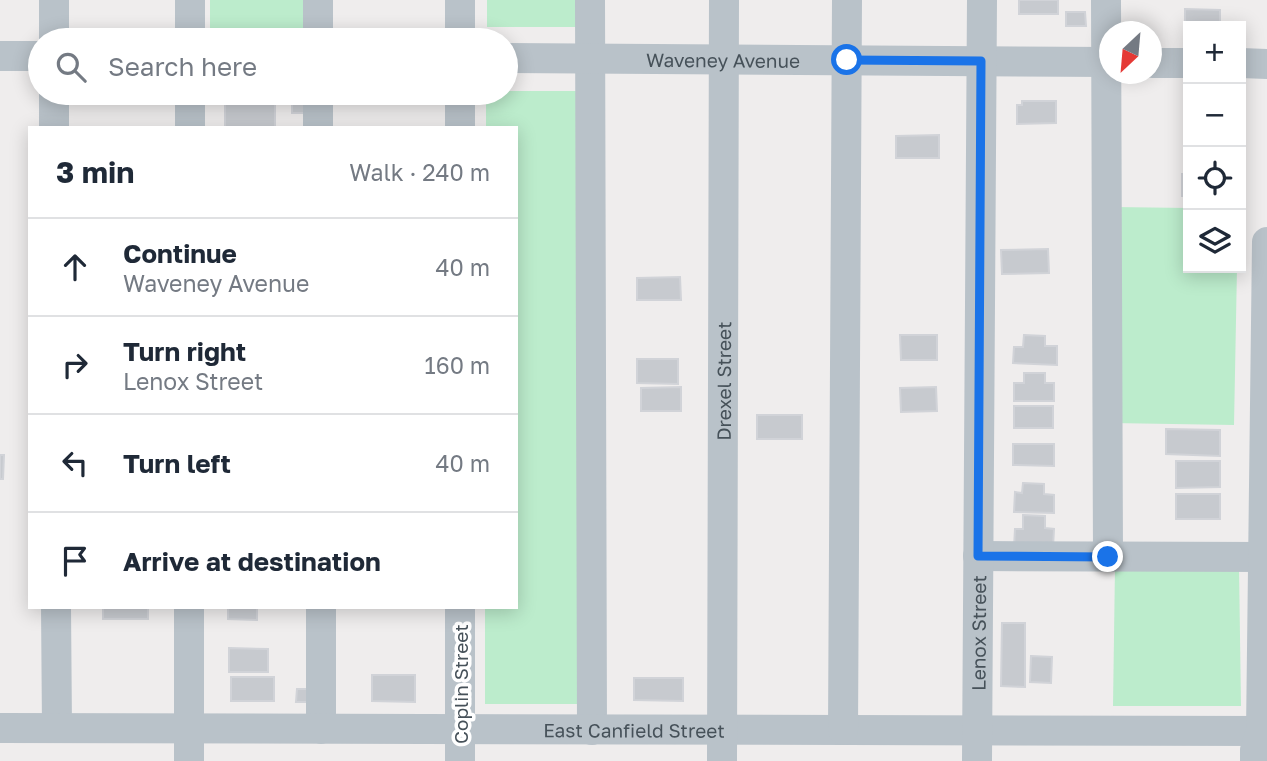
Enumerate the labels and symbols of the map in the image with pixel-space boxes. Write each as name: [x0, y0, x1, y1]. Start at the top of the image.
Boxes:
north arrow: [1099, 21, 1162, 84]
route start: [831, 44, 862, 75]
street label: Waveney Avenue: [646, 47, 800, 71]
street label: Drexel Street: [711, 321, 735, 441]
route end: [1092, 541, 1123, 572]
street label: Lenox Street: [966, 575, 990, 691]
street label: Coplin Street: [449, 624, 472, 744]
street label: East Canfield Street: [543, 718, 725, 741]

